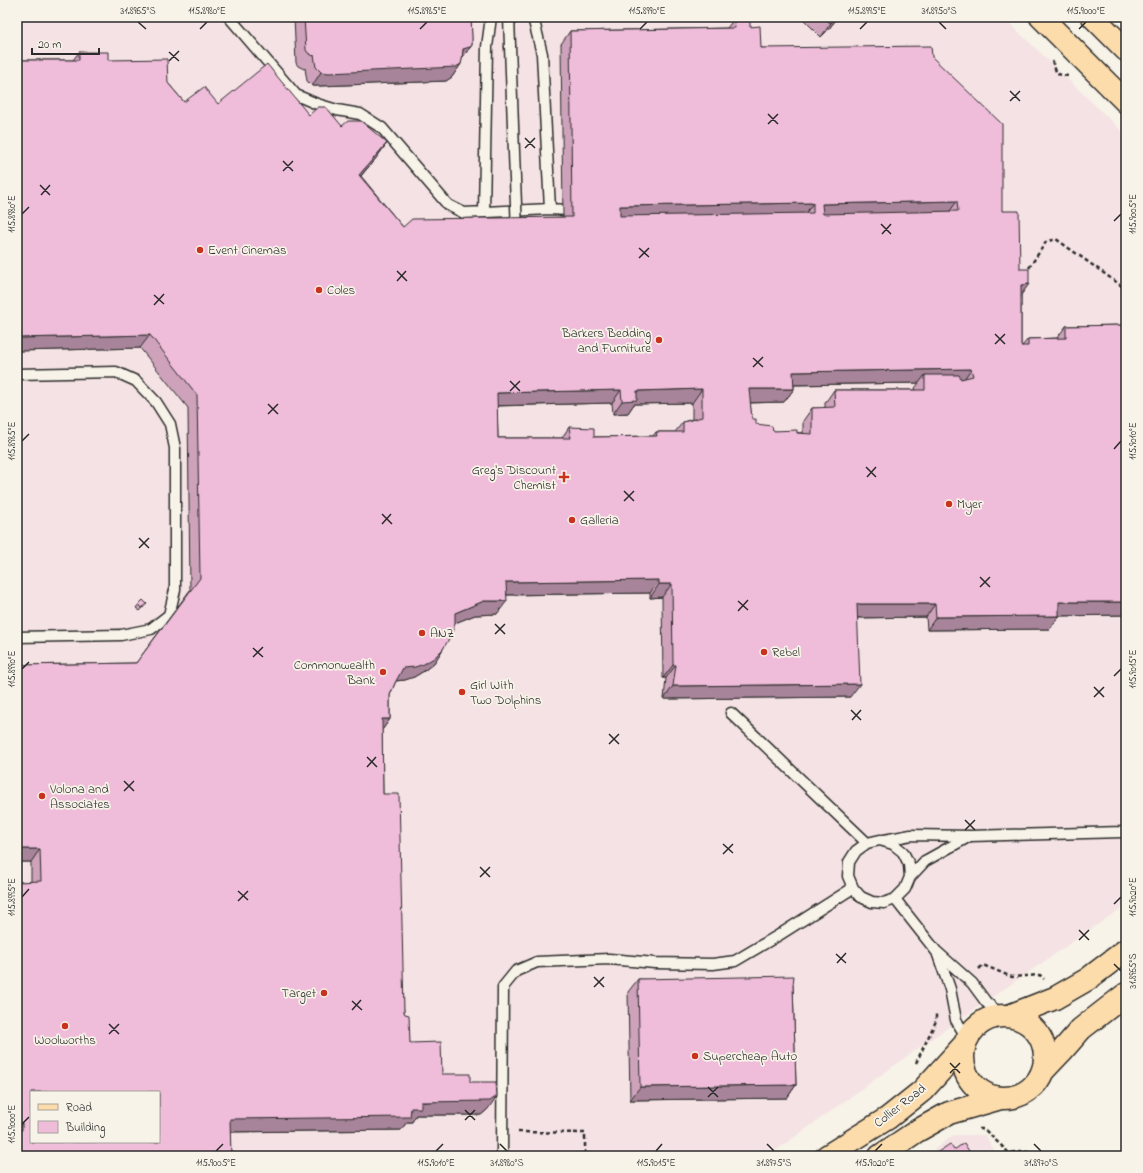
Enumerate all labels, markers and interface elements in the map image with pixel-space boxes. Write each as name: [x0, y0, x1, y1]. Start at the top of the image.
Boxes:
text: 31.8965°S: [120, 4, 156, 19]
text: 115.8980°E: [188, 4, 226, 19]
text: 115.8985°E: [407, 4, 447, 19]
text: 115.8990°E: [629, 4, 665, 19]
text: 115.8995°E: [848, 4, 886, 19]
text: 31.8950°S: [921, 4, 957, 19]
text: 115.9000°E: [1067, 4, 1105, 19]
scale bar: [32, 30, 99, 56]
text: 20 m: [38, 36, 61, 54]
text: 115.9005°E: [1126, 194, 1141, 234]
text: 115.8980°E: [5, 195, 20, 233]
place label: Event Cinemas: [208, 241, 287, 260]
marker: Event Cinemas: [195, 245, 205, 255]
place label: Coles: [327, 281, 356, 300]
marker: Coles: [314, 285, 324, 295]
place label: Barkers Bedding and Furniture: [561, 324, 651, 358]
marker: Barkers Bedding and Furniture: [654, 335, 664, 345]
text: 115.8985°E: [5, 421, 20, 461]
text: 115.9010°E: [1126, 422, 1141, 460]
place label: Greg's Discount Chemist: [472, 461, 557, 495]
marker: Greg's Discount Chemist: [559, 472, 569, 482]
place label: Myer: [957, 495, 983, 515]
marker: Myer: [944, 499, 954, 509]
place label: Galleria: [580, 511, 619, 530]
marker: Galleria: [567, 515, 577, 525]
place label: ANZ: [430, 624, 454, 643]
marker: ANZ: [417, 628, 427, 638]
place label: Rebel: [772, 643, 800, 662]
marker: Rebel: [759, 647, 769, 657]
text: 115.9015°E: [1126, 649, 1141, 689]
text: 115.8990°E: [5, 651, 20, 687]
place label: Commonwealth Bank: [294, 656, 375, 690]
marker: Commonwealth Bank: [378, 667, 388, 677]
place label: Girl With Two Dolphins: [470, 676, 542, 710]
marker: Girl With Two Dolphins: [457, 687, 467, 697]
place label: Volona and Associates: [49, 780, 110, 814]
marker: Volona and Associates: [37, 791, 47, 801]
text: 115.9020°E: [1126, 877, 1141, 917]
text: 115.8995°E: [5, 878, 20, 916]
text: 31.8965°S: [1126, 953, 1141, 989]
place label: Target: [281, 984, 317, 1004]
marker: Target: [319, 988, 329, 998]
marker: Woolworths: [60, 1021, 70, 1031]
place label: Woolworths: [34, 1031, 96, 1050]
place label: Supercheap Auto: [703, 1047, 798, 1066]
marker: Supercheap Auto: [690, 1051, 700, 1061]
street label: Collier Road: [870, 1079, 931, 1132]
legend: [30, 1091, 160, 1143]
text: Road: [66, 1099, 92, 1117]
text: 115.9000°E: [5, 1105, 20, 1143]
text: Building: [65, 1119, 105, 1138]
text: 115.9005°E: [196, 1156, 236, 1171]
text: 115.9010°E: [417, 1156, 455, 1171]
text: 31.8980°S: [490, 1156, 524, 1171]
text: 115.9015°E: [636, 1156, 676, 1171]
text: 31.8975°S: [756, 1156, 792, 1171]
text: 115.9020°E: [855, 1156, 895, 1171]
text: 31.8970°S: [1024, 1156, 1058, 1171]

